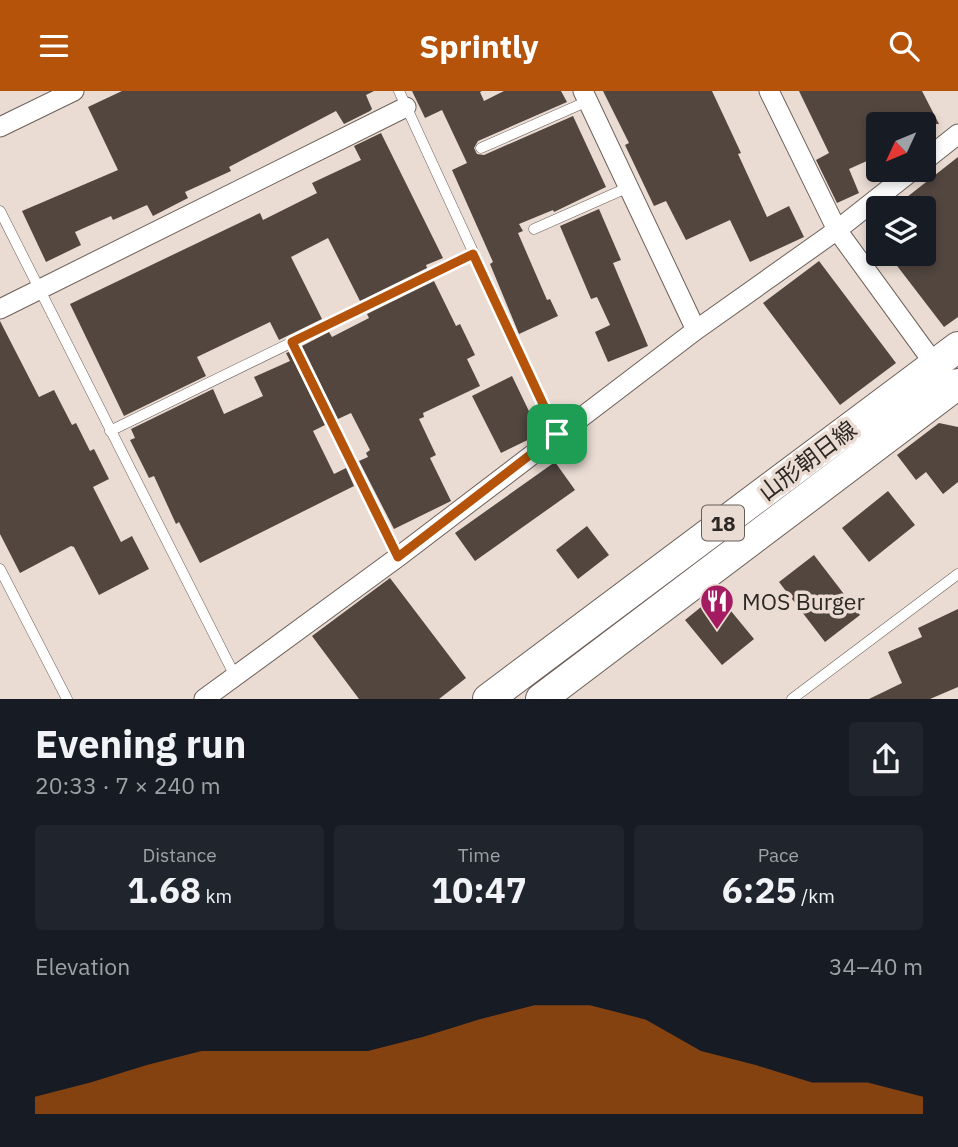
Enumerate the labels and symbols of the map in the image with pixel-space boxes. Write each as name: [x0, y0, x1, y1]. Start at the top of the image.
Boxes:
north arrow: [866, 112, 936, 182]
pin: [527, 404, 587, 464]
street label: 山形朝日線: [752, 413, 862, 507]
road number: 18: [702, 505, 744, 541]
restaurant icon: MOS Burger: [698, 582, 736, 631]
place label: MOS Burger: [742, 586, 865, 616]

